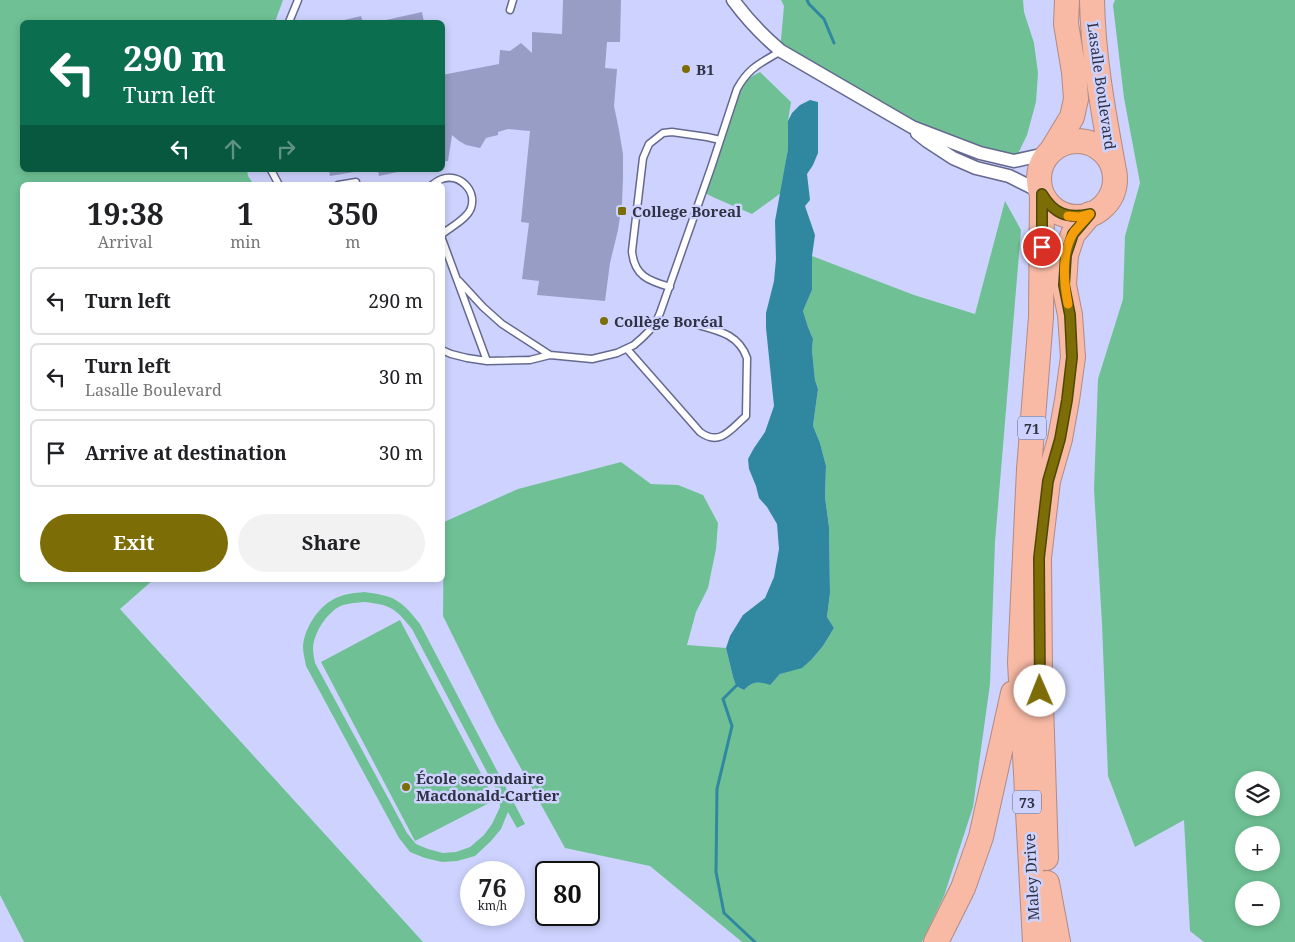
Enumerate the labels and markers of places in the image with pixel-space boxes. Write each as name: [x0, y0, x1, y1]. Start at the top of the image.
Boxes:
place label: B1: [696, 59, 715, 79]
marker: B1: [680, 63, 692, 75]
place label: College Boreal: [632, 201, 742, 221]
marker: College Boreal: [616, 205, 628, 217]
pin: [1021, 226, 1063, 268]
place label: Collège Boréal: [614, 311, 724, 331]
marker: Collège Boréal: [598, 315, 610, 327]
place label: École secondaire Macdonald-Cartier: [416, 768, 560, 805]
marker: École secondaire Macdonald-Cartier: [400, 781, 412, 793]

